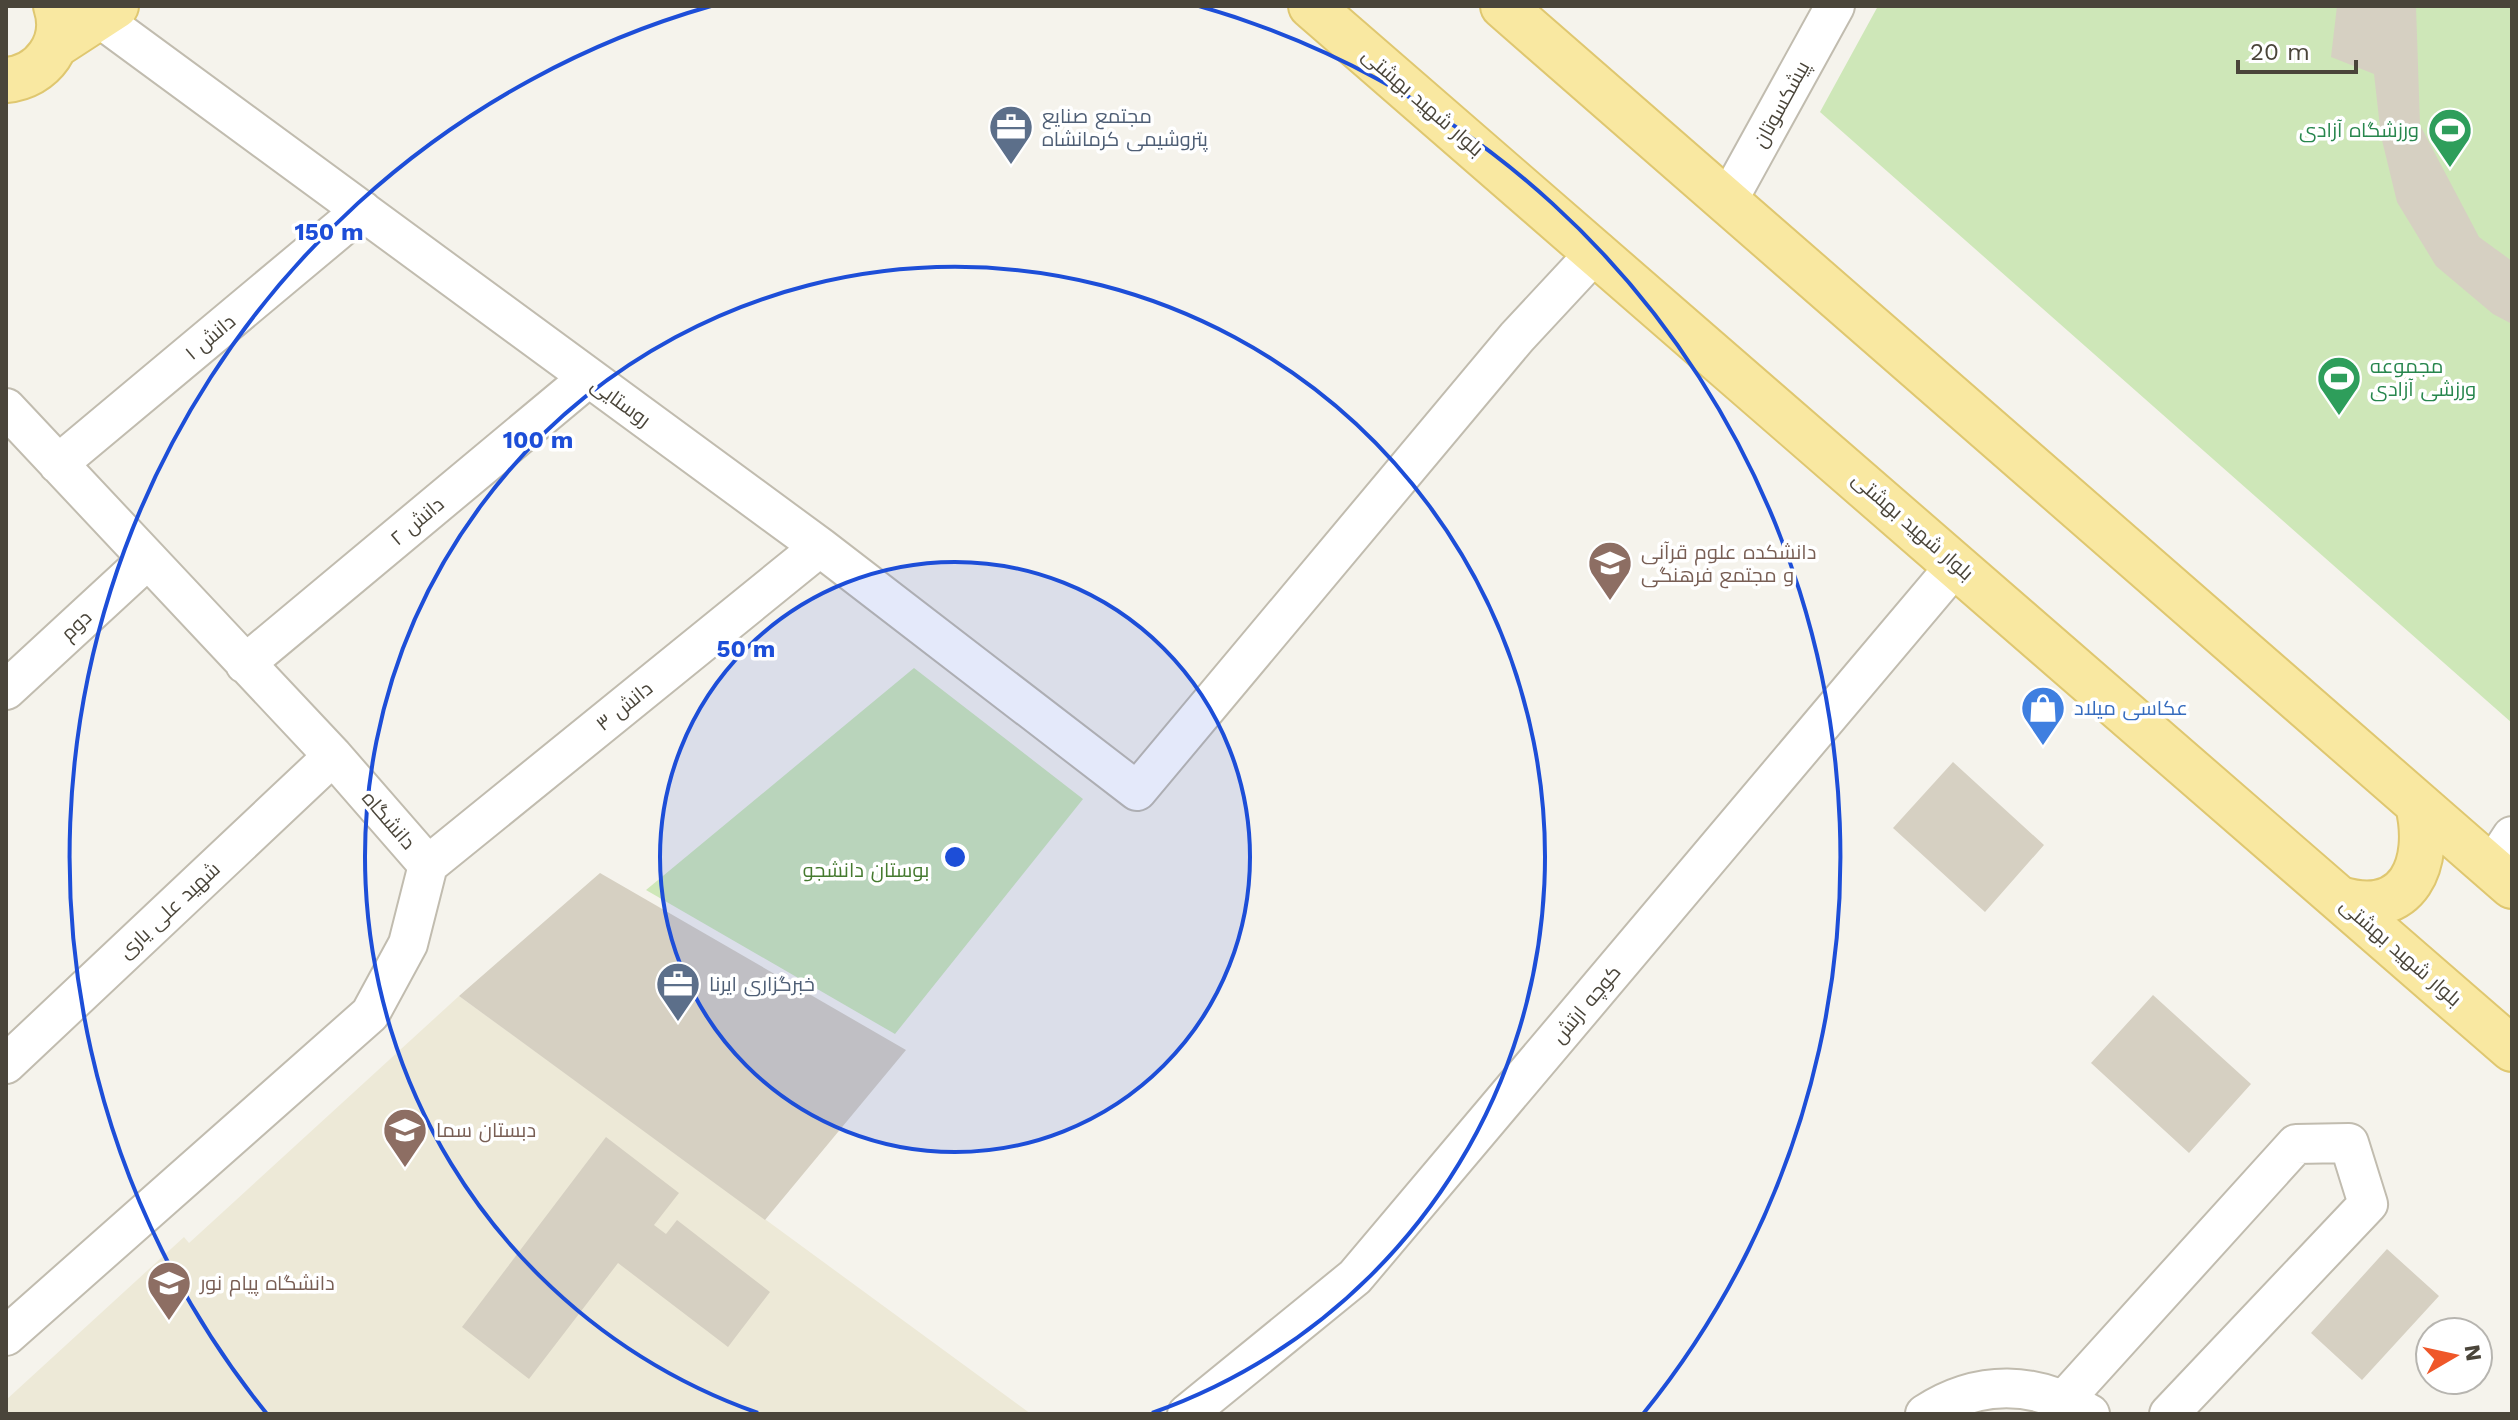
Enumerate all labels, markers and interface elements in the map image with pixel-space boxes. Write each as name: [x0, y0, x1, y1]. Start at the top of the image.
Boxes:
scale bar: [2238, 24, 2356, 74]
text: 20 m: [2250, 38, 2310, 66]
street label: بلوار شهید بهشتی: [1357, 43, 1489, 162]
street label: پیشکسوتان: [1747, 56, 1816, 152]
office icon: مجتمع صنایع پتروشیمی کرمانشاه: [987, 103, 1035, 166]
place label: مجتمع صنایع پتروشیمی کرمانشاه: [1042, 104, 1209, 152]
sports icon: ورزشگاه آزادی: [2426, 106, 2474, 169]
place label: ورزشگاه آزادی: [2299, 118, 2419, 143]
text: 150 m: [294, 218, 364, 246]
street label: دانش ۱: [180, 309, 241, 366]
sports icon: مجموعه ورزشی آزادی: [2315, 354, 2363, 417]
place label: مجموعه ورزشی آزادی: [2370, 354, 2476, 402]
street label: روستایی: [586, 372, 655, 432]
text: 100 m: [503, 426, 573, 454]
street label: بلوار شهید بهشتی: [1847, 467, 1979, 586]
street label: دانش ۲: [385, 492, 449, 551]
school or university icon: دانشکده علوم قرآنی و مجتمع فرهنگی: [1586, 539, 1634, 602]
place label: دانشکده علوم قرآنی و مجتمع فرهنگی: [1641, 540, 1816, 589]
street label: دوم: [56, 605, 98, 647]
text: 50 m: [717, 635, 775, 663]
street label: دانش ۳: [591, 676, 658, 737]
shop icon: عکاسی میلاد: [2019, 684, 2067, 747]
place label: عکاسی میلاد: [2074, 696, 2188, 721]
street label: دانشگاه: [357, 786, 421, 854]
centre of rings: [941, 843, 969, 871]
street label: شهید علی یاری: [113, 857, 225, 964]
park label: بوستان دانشجو: [803, 858, 929, 883]
street label: بلوار شهید بهشتی: [2335, 893, 2467, 1012]
office icon: خبرگزاری ایرنا: [654, 960, 702, 1023]
street label: کوچه ارتش: [1546, 960, 1626, 1049]
place label: خبرگزاری ایرنا: [709, 972, 815, 997]
school or university icon: دبستان سما: [381, 1106, 429, 1169]
place label: دبستان سما: [436, 1118, 536, 1143]
school or university icon: دانشگاه پیام نور: [145, 1259, 193, 1322]
place label: دانشگاه پیام نور: [199, 1271, 335, 1297]
north arrow: [2414, 1316, 2494, 1396]
text: N: [2460, 1343, 2487, 1363]

